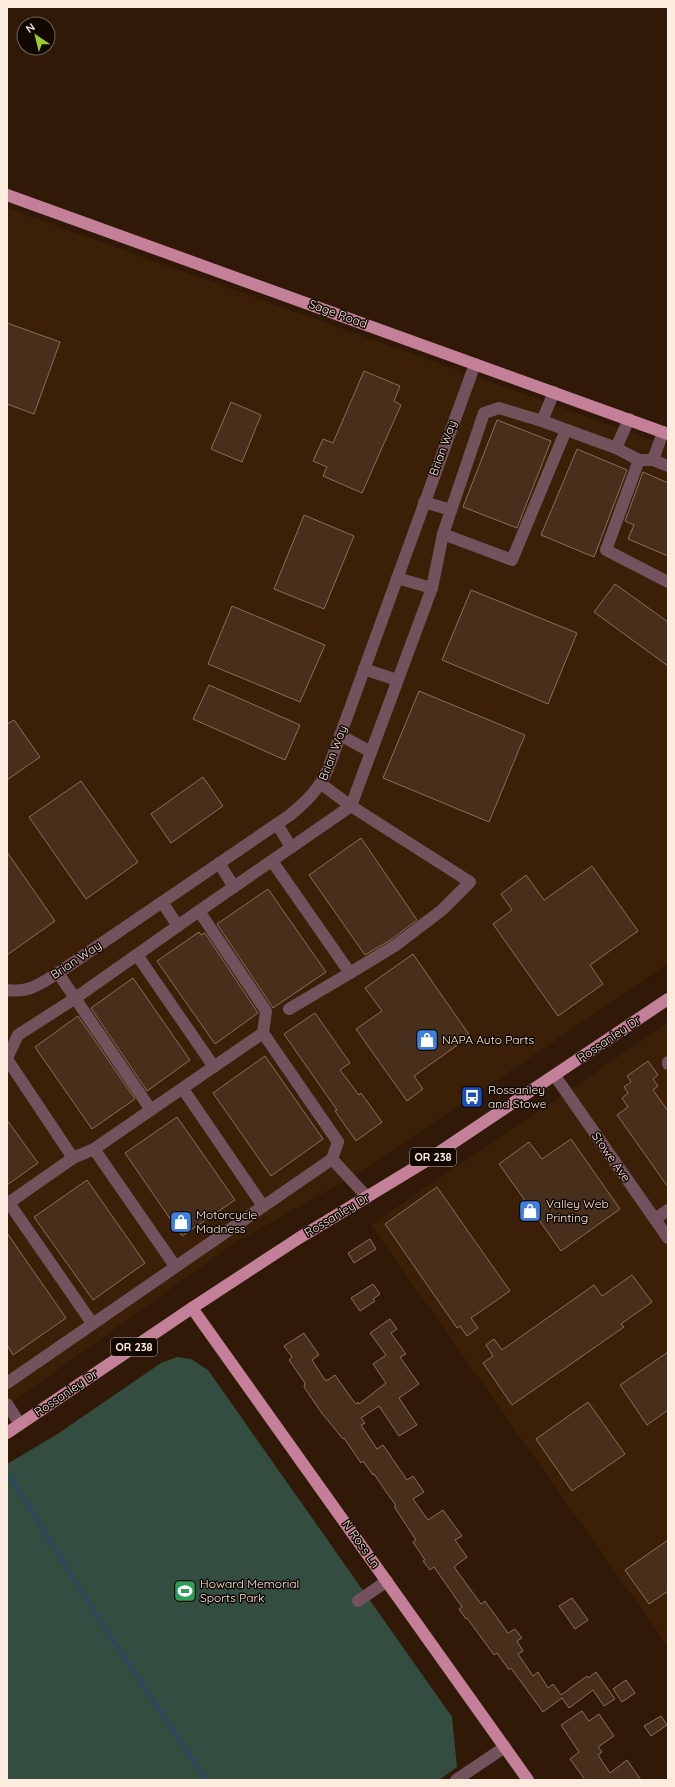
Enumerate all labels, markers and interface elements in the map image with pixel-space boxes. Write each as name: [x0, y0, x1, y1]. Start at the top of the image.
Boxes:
north arrow: [16, 16, 56, 56]
text: N: [23, 20, 38, 36]
street label: Sage Road: [307, 296, 369, 331]
street label: Brian Way: [426, 418, 460, 478]
street label: Brian Way: [315, 723, 350, 783]
street label: Brian Way: [47, 937, 104, 982]
street label: Rossanley Dr: [574, 1012, 644, 1065]
shop icon: NAPA Auto Parts: [414, 1027, 440, 1053]
place label: NAPA Auto Parts: [442, 1032, 535, 1047]
place label: Rossanley and Stowe: [488, 1082, 547, 1111]
bus stop icon: Rossanley and Stowe: [459, 1084, 485, 1110]
street label: Stowe Ave: [589, 1129, 634, 1185]
road number: OR 238: [410, 1148, 456, 1166]
street label: Rossanley Dr: [301, 1189, 372, 1240]
place label: Valley Web Printing: [546, 1196, 609, 1225]
shop icon: Valley Web Printing: [517, 1198, 543, 1224]
place label: Motorcycle Madness: [196, 1207, 258, 1236]
shop icon: Motorcycle Madness: [168, 1209, 194, 1235]
road number: OR 238: [111, 1338, 157, 1356]
street label: Rossanley Dr: [31, 1366, 101, 1419]
street label: N Ross Ln: [339, 1517, 383, 1571]
place label: Howard Memorial Sports Park: [200, 1576, 299, 1605]
sports icon: Howard Memorial Sports Park: [172, 1578, 198, 1604]

